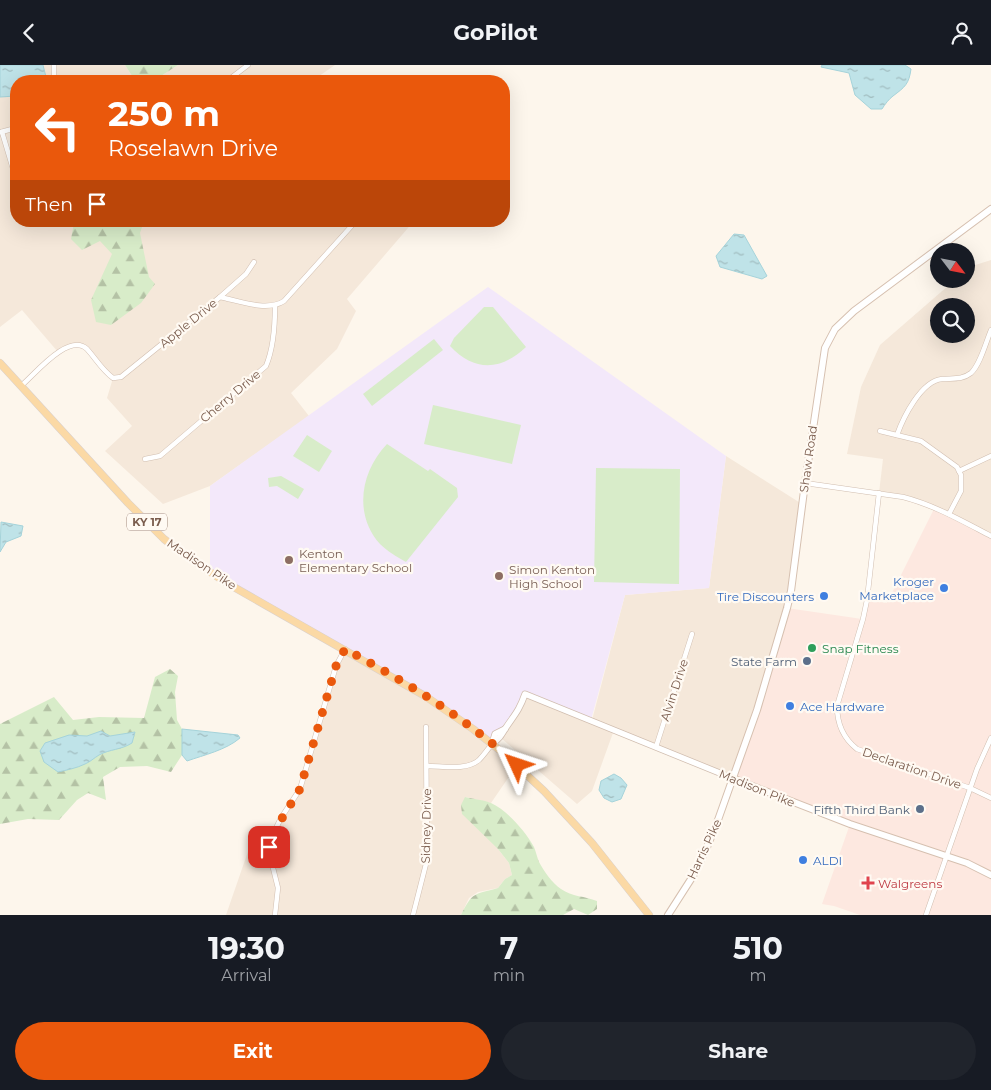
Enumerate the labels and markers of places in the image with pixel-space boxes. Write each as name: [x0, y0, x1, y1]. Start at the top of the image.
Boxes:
place label: Kenton Elementary School: [299, 546, 412, 575]
marker: Kenton Elementary School: [283, 554, 295, 566]
place label: Simon Kenton High School: [509, 562, 595, 591]
marker: Simon Kenton High School: [493, 570, 505, 582]
place label: Kroger Marketplace: [859, 574, 934, 603]
marker: Kroger Marketplace: [938, 582, 950, 594]
place label: Tire Discounters: [717, 589, 814, 604]
marker: Tire Discounters: [818, 590, 830, 602]
place label: Snap Fitness: [822, 641, 899, 656]
marker: Snap Fitness: [806, 642, 818, 654]
place label: State Farm: [731, 654, 797, 669]
marker: State Farm: [801, 655, 813, 667]
place label: Ace Hardware: [800, 699, 885, 714]
marker: Ace Hardware: [784, 700, 796, 712]
place label: Fifth Third Bank: [813, 802, 911, 817]
marker: Fifth Third Bank: [914, 803, 926, 815]
pin: [248, 826, 290, 868]
place label: ALDI: [813, 853, 842, 868]
marker: ALDI: [797, 854, 809, 866]
place label: Walgreens: [878, 876, 942, 891]
marker: Walgreens: [862, 877, 874, 889]

